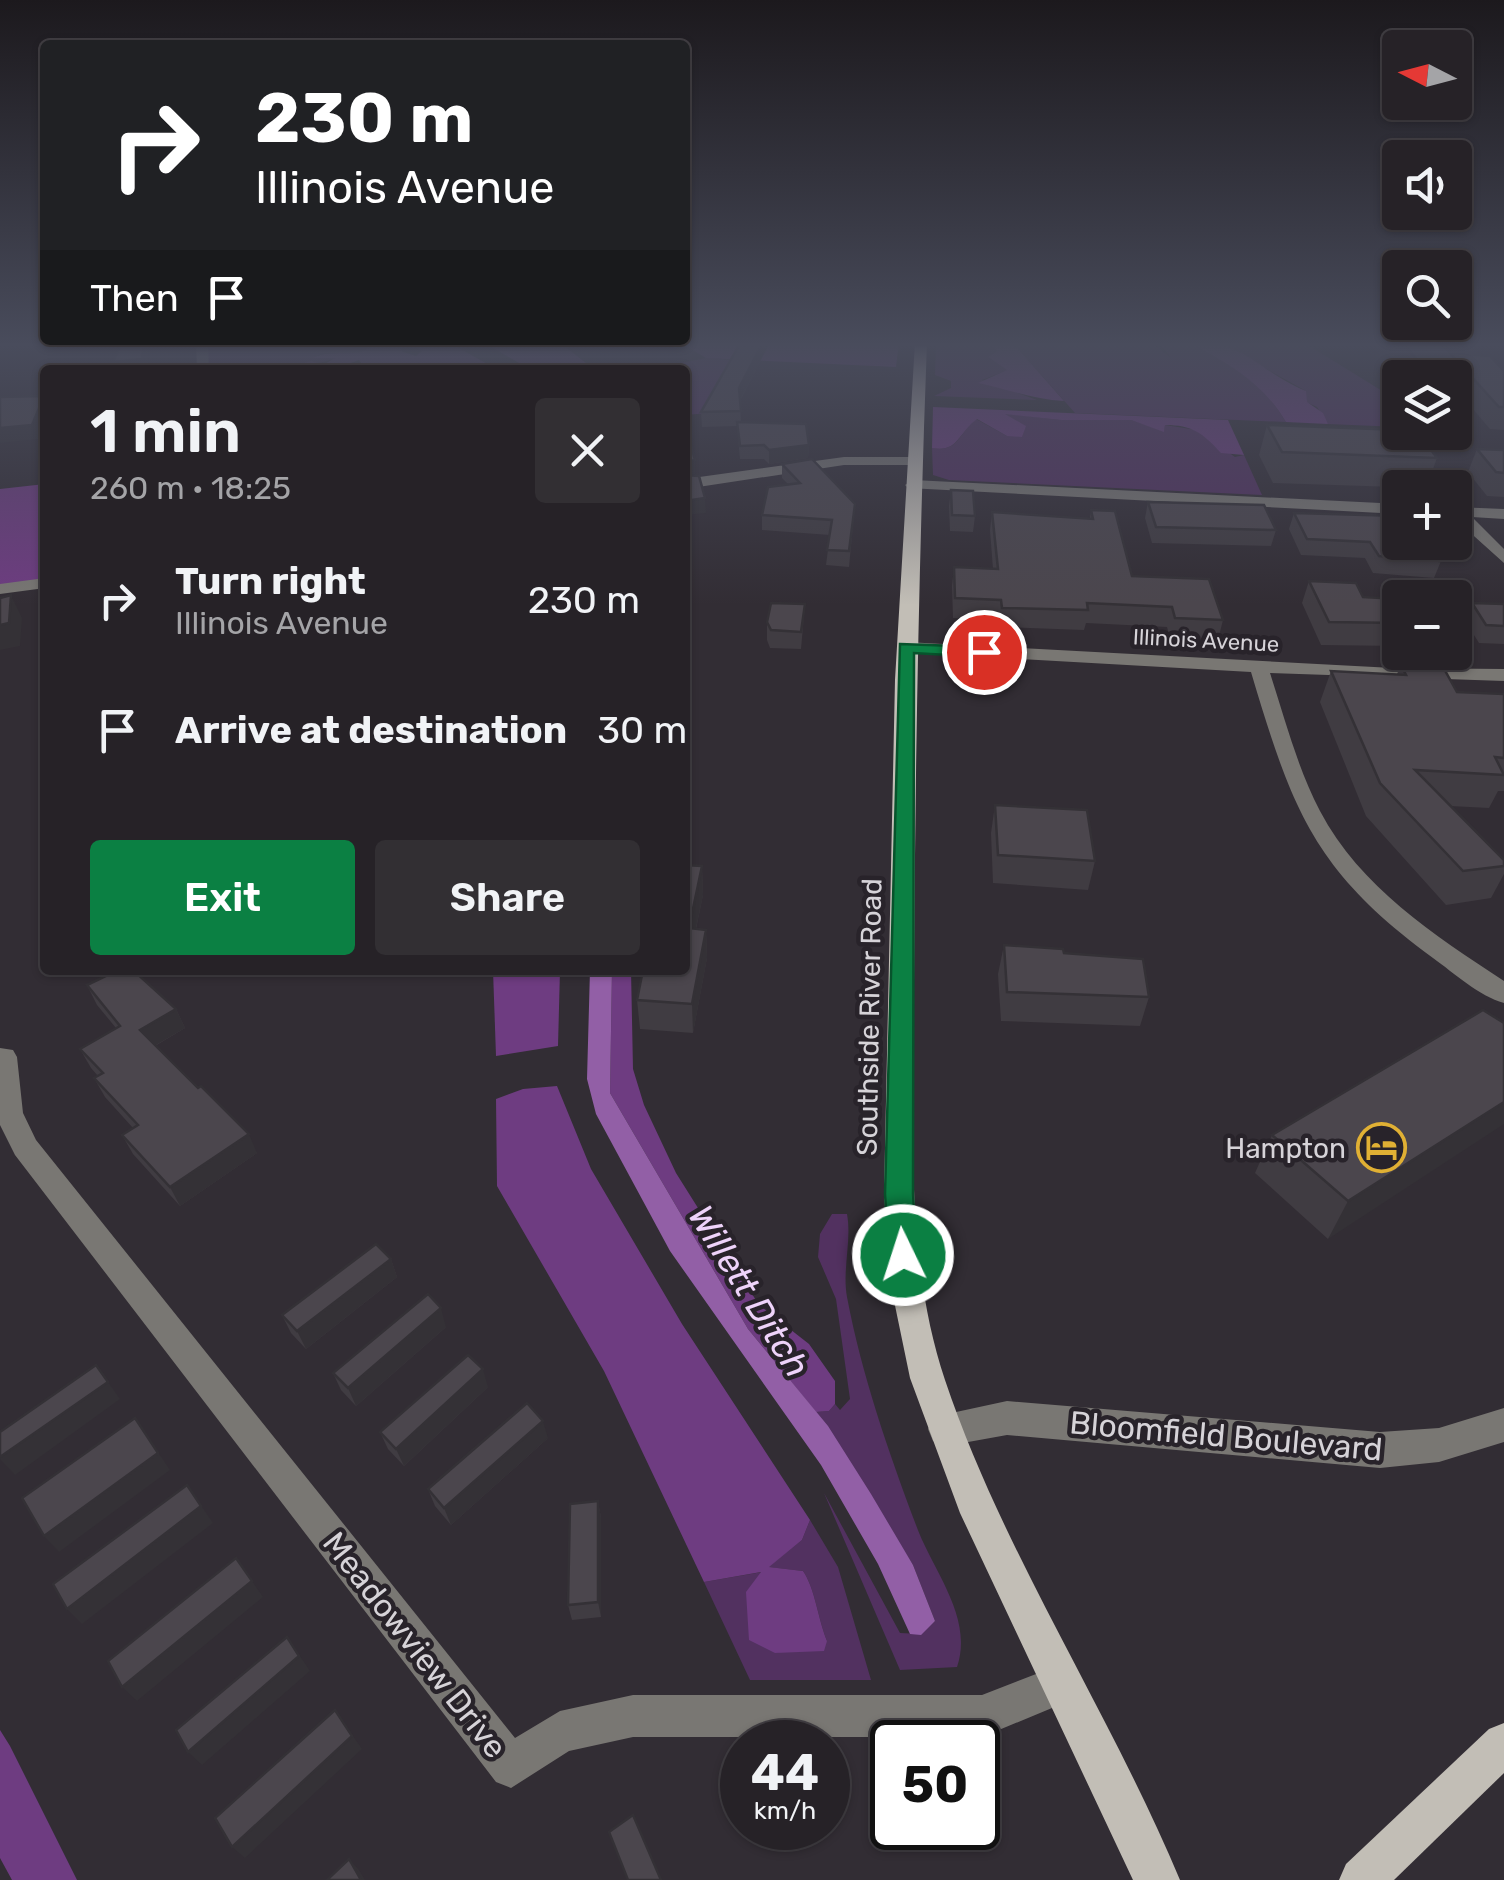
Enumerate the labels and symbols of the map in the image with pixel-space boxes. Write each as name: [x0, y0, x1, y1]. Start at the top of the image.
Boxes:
north arrow: [1382, 30, 1472, 120]
pin: [942, 610, 1027, 695]
street label: Illinois Avenue: [1132, 623, 1280, 658]
street label: Southside River Road: [851, 878, 888, 1156]
hotel icon: Hampton: [1355, 1122, 1407, 1174]
place label: Hampton: [1225, 1132, 1346, 1165]
water label: Willett Ditch: [680, 1197, 818, 1385]
position arrow: [851, 1203, 955, 1307]
street label: Bloomfield Boulevard: [1068, 1403, 1384, 1469]
street label: Meadowview Drive: [315, 1524, 515, 1766]
speed limit sign: 50: [870, 1720, 1000, 1850]

